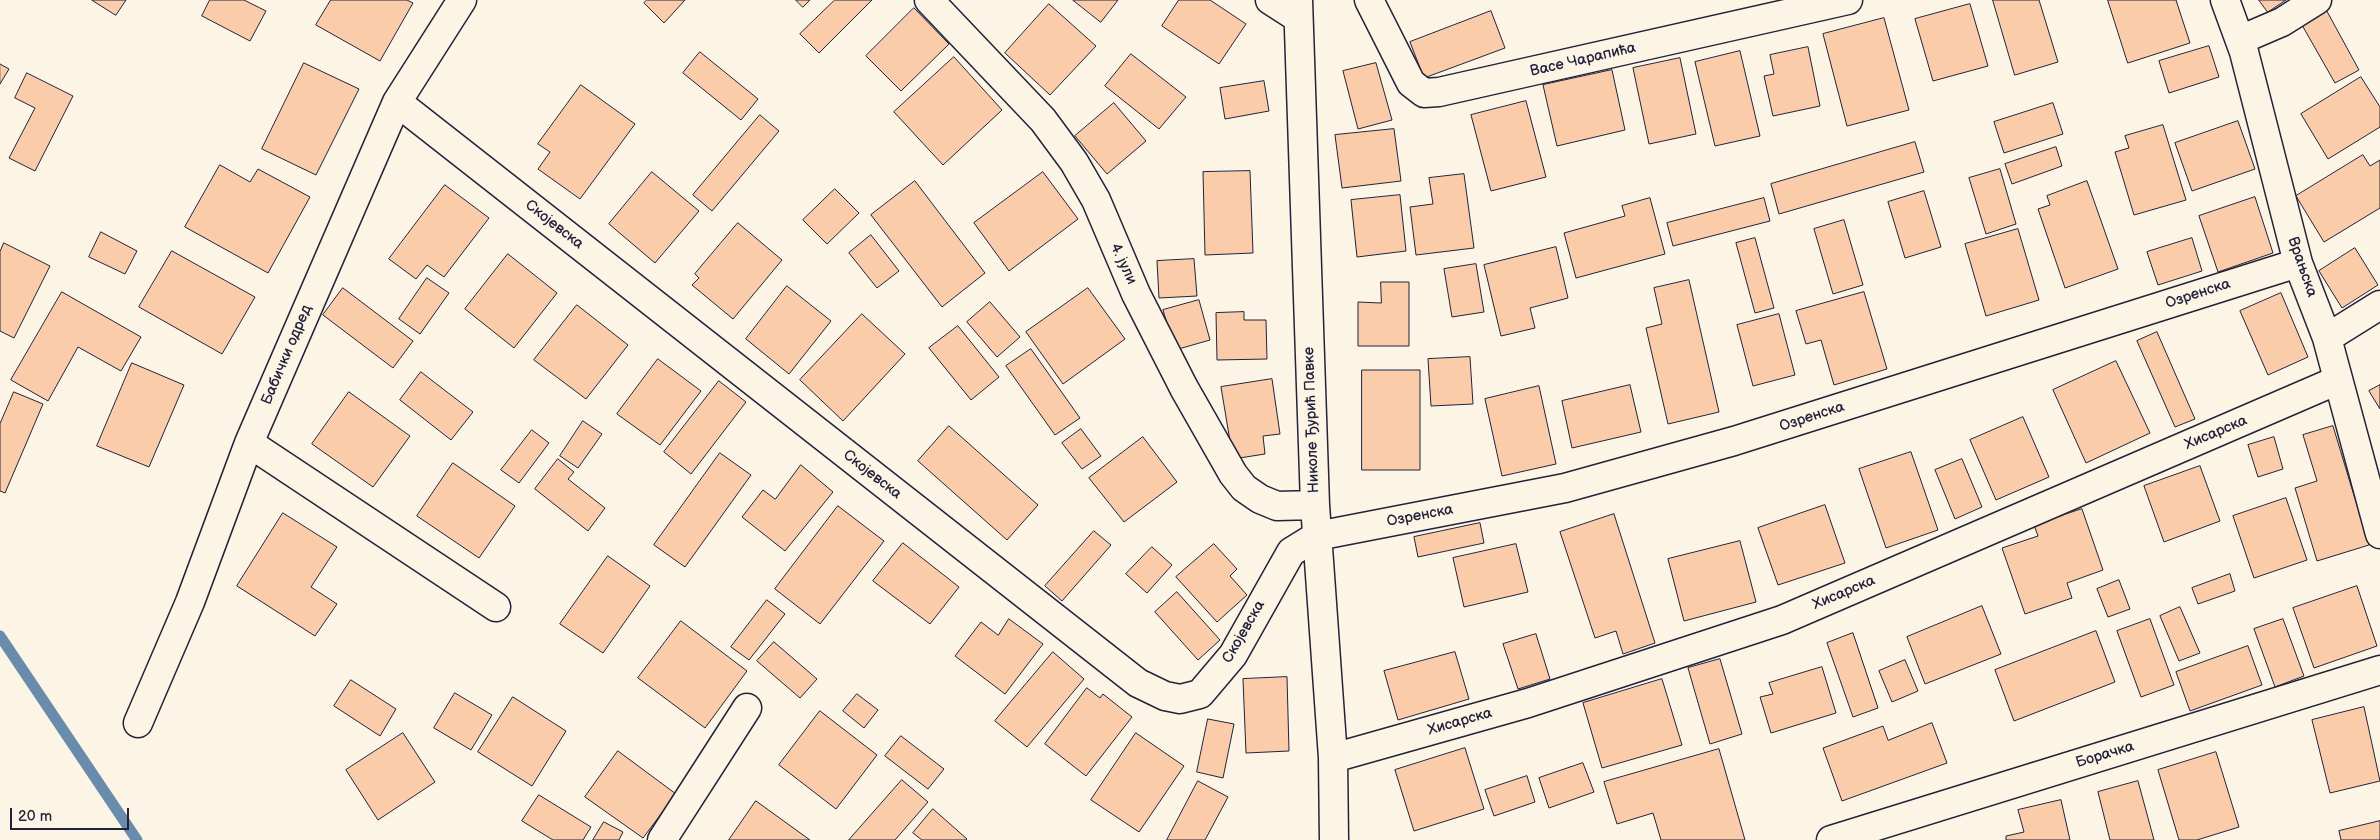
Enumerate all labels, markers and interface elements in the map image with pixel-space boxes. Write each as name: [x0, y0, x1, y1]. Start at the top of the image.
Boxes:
street label: Васе Чарапића: [1528, 39, 1638, 81]
street label: Скојевска: [521, 197, 587, 253]
street label: Врањска: [2283, 234, 2321, 300]
street label: 4. јули: [1106, 241, 1140, 287]
street label: Озренска: [2163, 275, 2233, 313]
street label: Бабички одред: [258, 302, 316, 408]
street label: Николе Ђурић Павке: [1300, 346, 1324, 494]
street label: Озренска: [1777, 398, 1847, 436]
street label: Хисарска: [2182, 412, 2250, 454]
street label: Скојевска: [839, 447, 905, 503]
street label: Озренска: [1385, 501, 1455, 531]
street label: Хисарска: [1810, 572, 1878, 614]
street label: Скојевска: [1219, 597, 1269, 667]
street label: Хисарска: [1426, 704, 1494, 740]
street label: Борачка: [2074, 738, 2136, 772]
scale bar: [12, 798, 131, 830]
text: 20 m: [18, 807, 52, 826]

